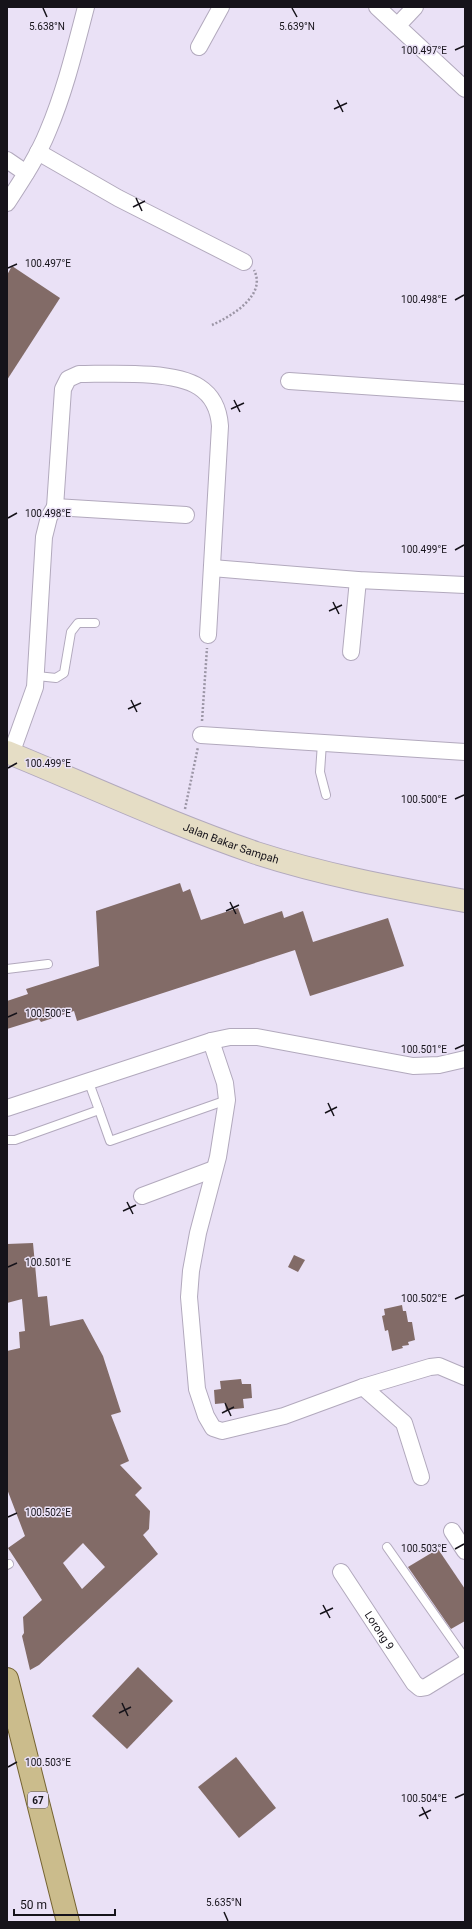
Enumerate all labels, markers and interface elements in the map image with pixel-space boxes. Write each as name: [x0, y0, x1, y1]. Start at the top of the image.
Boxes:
text: 5.638°N: [29, 21, 65, 32]
text: 5.639°N: [279, 21, 315, 32]
text: 100.497°E: [401, 45, 447, 56]
text: 100.497°E: [25, 258, 71, 269]
text: 100.498°E: [401, 294, 447, 305]
text: 100.498°E: [25, 508, 71, 519]
text: 100.499°E: [401, 544, 447, 555]
text: 100.499°E: [25, 758, 71, 769]
text: 100.500°E: [401, 794, 447, 805]
street label: Jalan Bakar Sampah: [181, 821, 280, 867]
text: 100.500°E: [25, 1008, 71, 1019]
text: 100.501°E: [401, 1044, 447, 1055]
text: 100.501°E: [25, 1257, 71, 1268]
text: 100.502°E: [401, 1293, 447, 1304]
text: 100.502°E: [25, 1507, 71, 1518]
text: 100.503°E: [401, 1543, 447, 1554]
street label: Lorong 9: [362, 1609, 396, 1652]
text: 100.503°E: [25, 1757, 71, 1768]
road number: 67: [28, 1792, 48, 1808]
text: 100.504°E: [401, 1793, 447, 1804]
scale bar: [14, 1891, 115, 1917]
text: 5.635°N: [206, 1897, 242, 1908]
text: 50 m: [20, 1898, 47, 1912]

